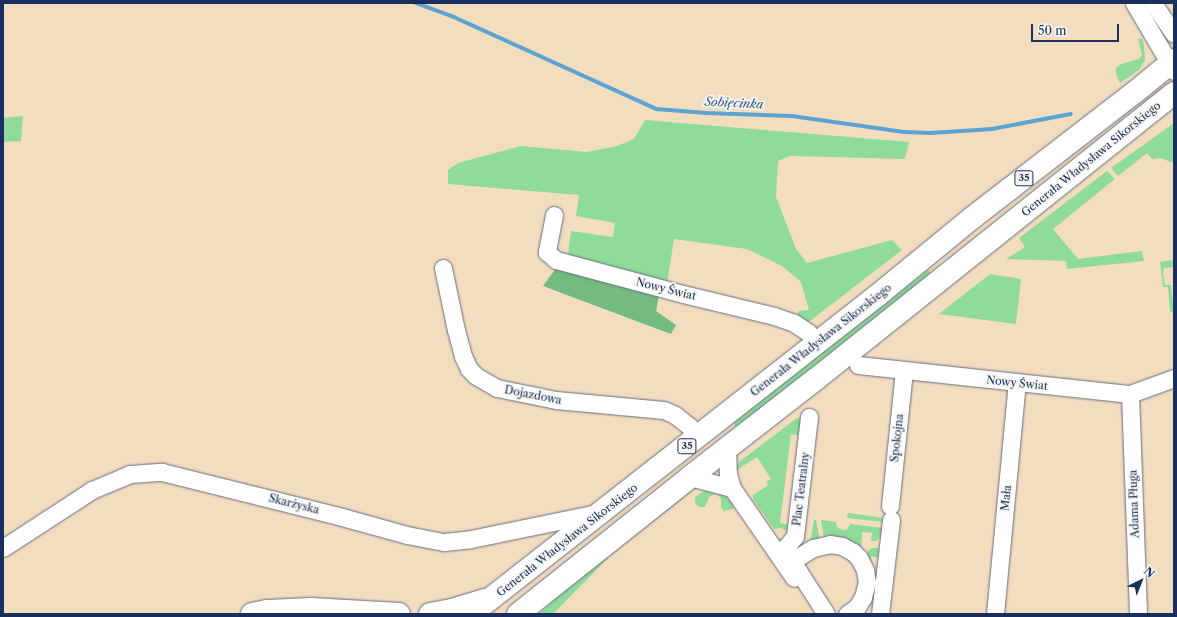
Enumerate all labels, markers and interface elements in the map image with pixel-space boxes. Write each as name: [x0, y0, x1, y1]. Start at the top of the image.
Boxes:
scale bar: [1033, 16, 1121, 42]
text: 50 m: [1038, 23, 1067, 38]
water label: Sobięcinka: [704, 94, 764, 112]
street label: Generała Władysława Sikorskiego: [1018, 98, 1164, 220]
road number: 35: [1014, 170, 1034, 186]
street label: Nowy Świat: [634, 275, 698, 303]
street label: Generała Władysława Sikorskiego: [748, 281, 894, 399]
street label: Nowy Świat: [985, 373, 1049, 393]
street label: Dojazdowa: [503, 383, 563, 407]
street label: Spokojna: [888, 413, 906, 463]
road number: 35: [677, 438, 697, 454]
street label: Plac Teatralny: [790, 451, 812, 527]
street label: Adama Pługa: [1126, 470, 1142, 538]
street label: Generała Władysława Sikorskiego: [494, 481, 640, 599]
street label: Mała: [998, 484, 1014, 512]
street label: Skarżyska: [267, 491, 321, 517]
north arrow: [1121, 561, 1161, 601]
text: N: [1141, 564, 1157, 581]

